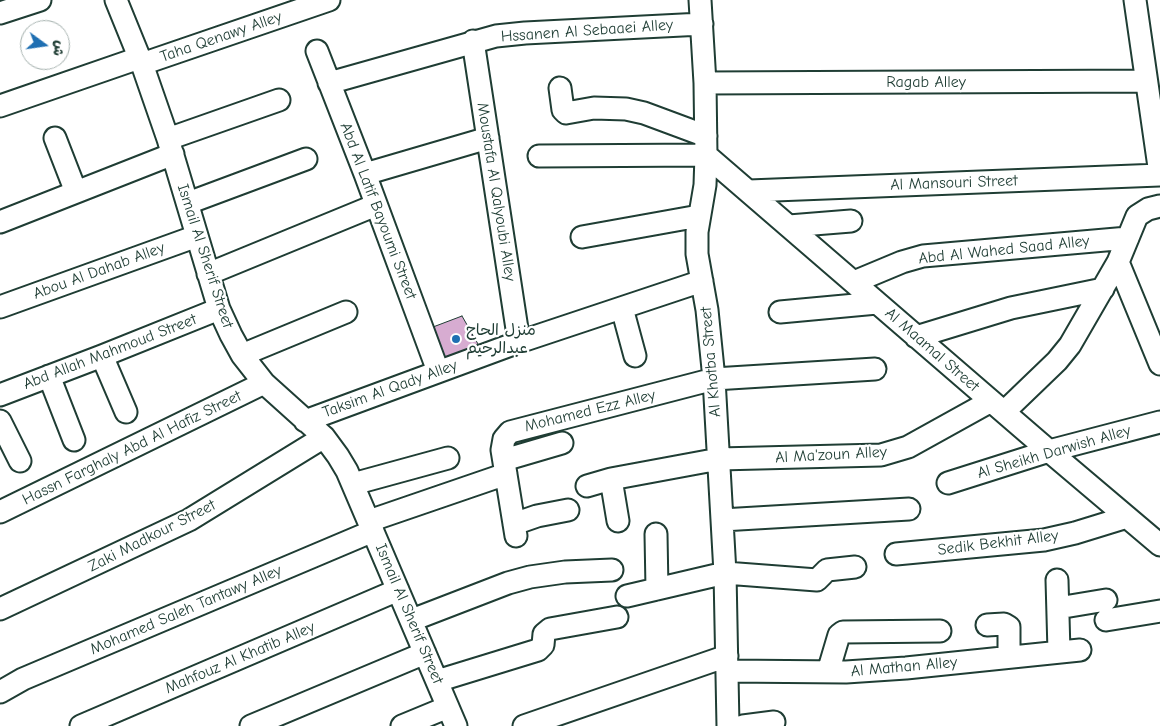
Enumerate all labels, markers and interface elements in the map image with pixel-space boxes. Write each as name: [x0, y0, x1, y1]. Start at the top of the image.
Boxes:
street label: Taha Qenawy Alley: [158, 7, 284, 67]
street label: Hssanen Al Sebaaei Alley: [500, 15, 674, 47]
north arrow: [20, 20, 70, 70]
text: ش: [49, 39, 69, 58]
street label: Ragab Alley: [886, 72, 966, 92]
street label: Moustafa Al Qalyoubi Alley: [472, 101, 520, 283]
street label: Abd Al Latif Bayoumi Street: [335, 120, 421, 302]
street label: Al Mansouri Street: [890, 171, 1018, 195]
street label: Ismail Al Sherif Street: [173, 182, 237, 330]
street label: Abd Al Wahed Saad Alley: [918, 231, 1090, 269]
street label: Abou Al Dahab Alley: [31, 238, 167, 304]
street label: Al Maamal Street: [881, 304, 983, 396]
street label: Al Khotba Street: [697, 306, 725, 418]
street label: Abd Allah Mahmoud Street: [21, 310, 199, 394]
place label: منزل الحاج عبدالرحيم: [466, 320, 536, 358]
marker: منزل الحاج عبدالرحيم: [450, 333, 462, 345]
street label: Taksim Al Qady Alley: [320, 356, 460, 422]
street label: Mohamed Ezz Alley: [523, 385, 657, 437]
street label: Hassn Farghaly Abd Al Hafiz Street: [19, 387, 245, 509]
street label: Al Sheikh Darwish Alley: [975, 421, 1133, 483]
street label: Al Ma'zoun Alley: [775, 442, 887, 468]
street label: Zaki Madkour Street: [85, 496, 219, 576]
street label: Sedik Bekhit Alley: [937, 526, 1059, 560]
street label: Ismail Al Sherif Street: [371, 541, 447, 687]
street label: Mohamed Saleh Tantawy Alley: [87, 561, 285, 659]
street label: Mahfouz Al Khatib Alley: [162, 618, 318, 698]
street label: Al Mathan Alley: [850, 653, 958, 681]

